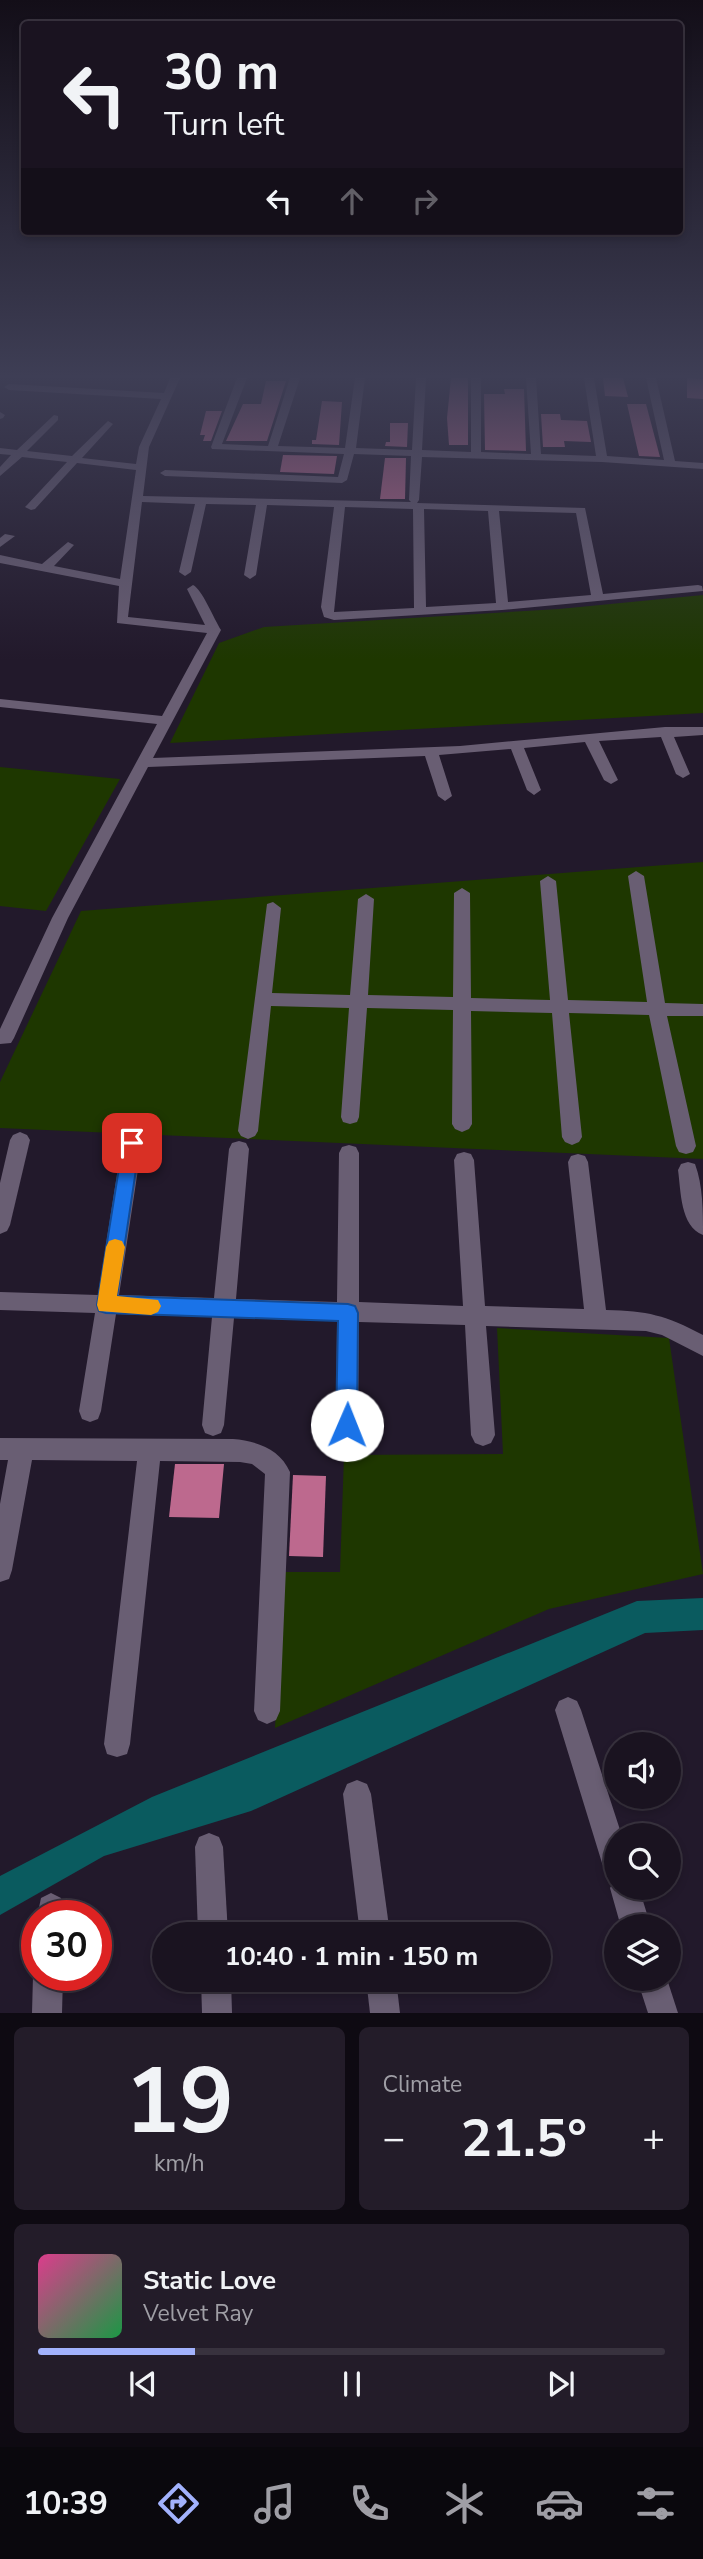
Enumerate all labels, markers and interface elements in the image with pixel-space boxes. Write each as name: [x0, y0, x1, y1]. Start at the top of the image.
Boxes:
text: 30 m: [164, 39, 279, 106]
icon: left: [49, 49, 140, 140]
text: Turn left: [164, 103, 284, 146]
icon: left: [260, 182, 298, 220]
icon: ahead: [333, 182, 371, 220]
icon: right: [406, 182, 444, 220]
pin: [102, 1113, 162, 1173]
icon: arrive: [113, 1124, 151, 1162]
position arrow: [310, 1388, 384, 1462]
map controls: [604, 1732, 681, 1991]
button: sound: [604, 1732, 681, 1809]
button: search: [604, 1823, 681, 1900]
speed limit sign: 30: [21, 1900, 112, 1991]
button: layers: [604, 1914, 681, 1991]
text: 10:40 · 1 min · 150 m: [225, 1939, 478, 1974]
text: 19: [125, 2040, 234, 2164]
text: Climate: [383, 2069, 462, 2100]
text: 21.5°: [461, 2103, 587, 2174]
text: −: [383, 2113, 405, 2164]
text: +: [642, 2113, 665, 2164]
text: km/h: [154, 2148, 205, 2179]
text: Static Love: [143, 2263, 276, 2298]
text: Velvet Ray: [143, 2298, 253, 2329]
icon: previous: [124, 2365, 162, 2403]
icon: pause: [333, 2365, 371, 2403]
icon: next: [542, 2365, 580, 2403]
icon: directions: [154, 2479, 203, 2528]
icon: music: [250, 2479, 299, 2528]
icon: phone: [345, 2479, 394, 2528]
icon: climate: [440, 2479, 489, 2528]
icon: car: [535, 2479, 584, 2528]
icon: filters: [631, 2479, 680, 2528]
text: 10:39: [23, 2482, 108, 2525]

